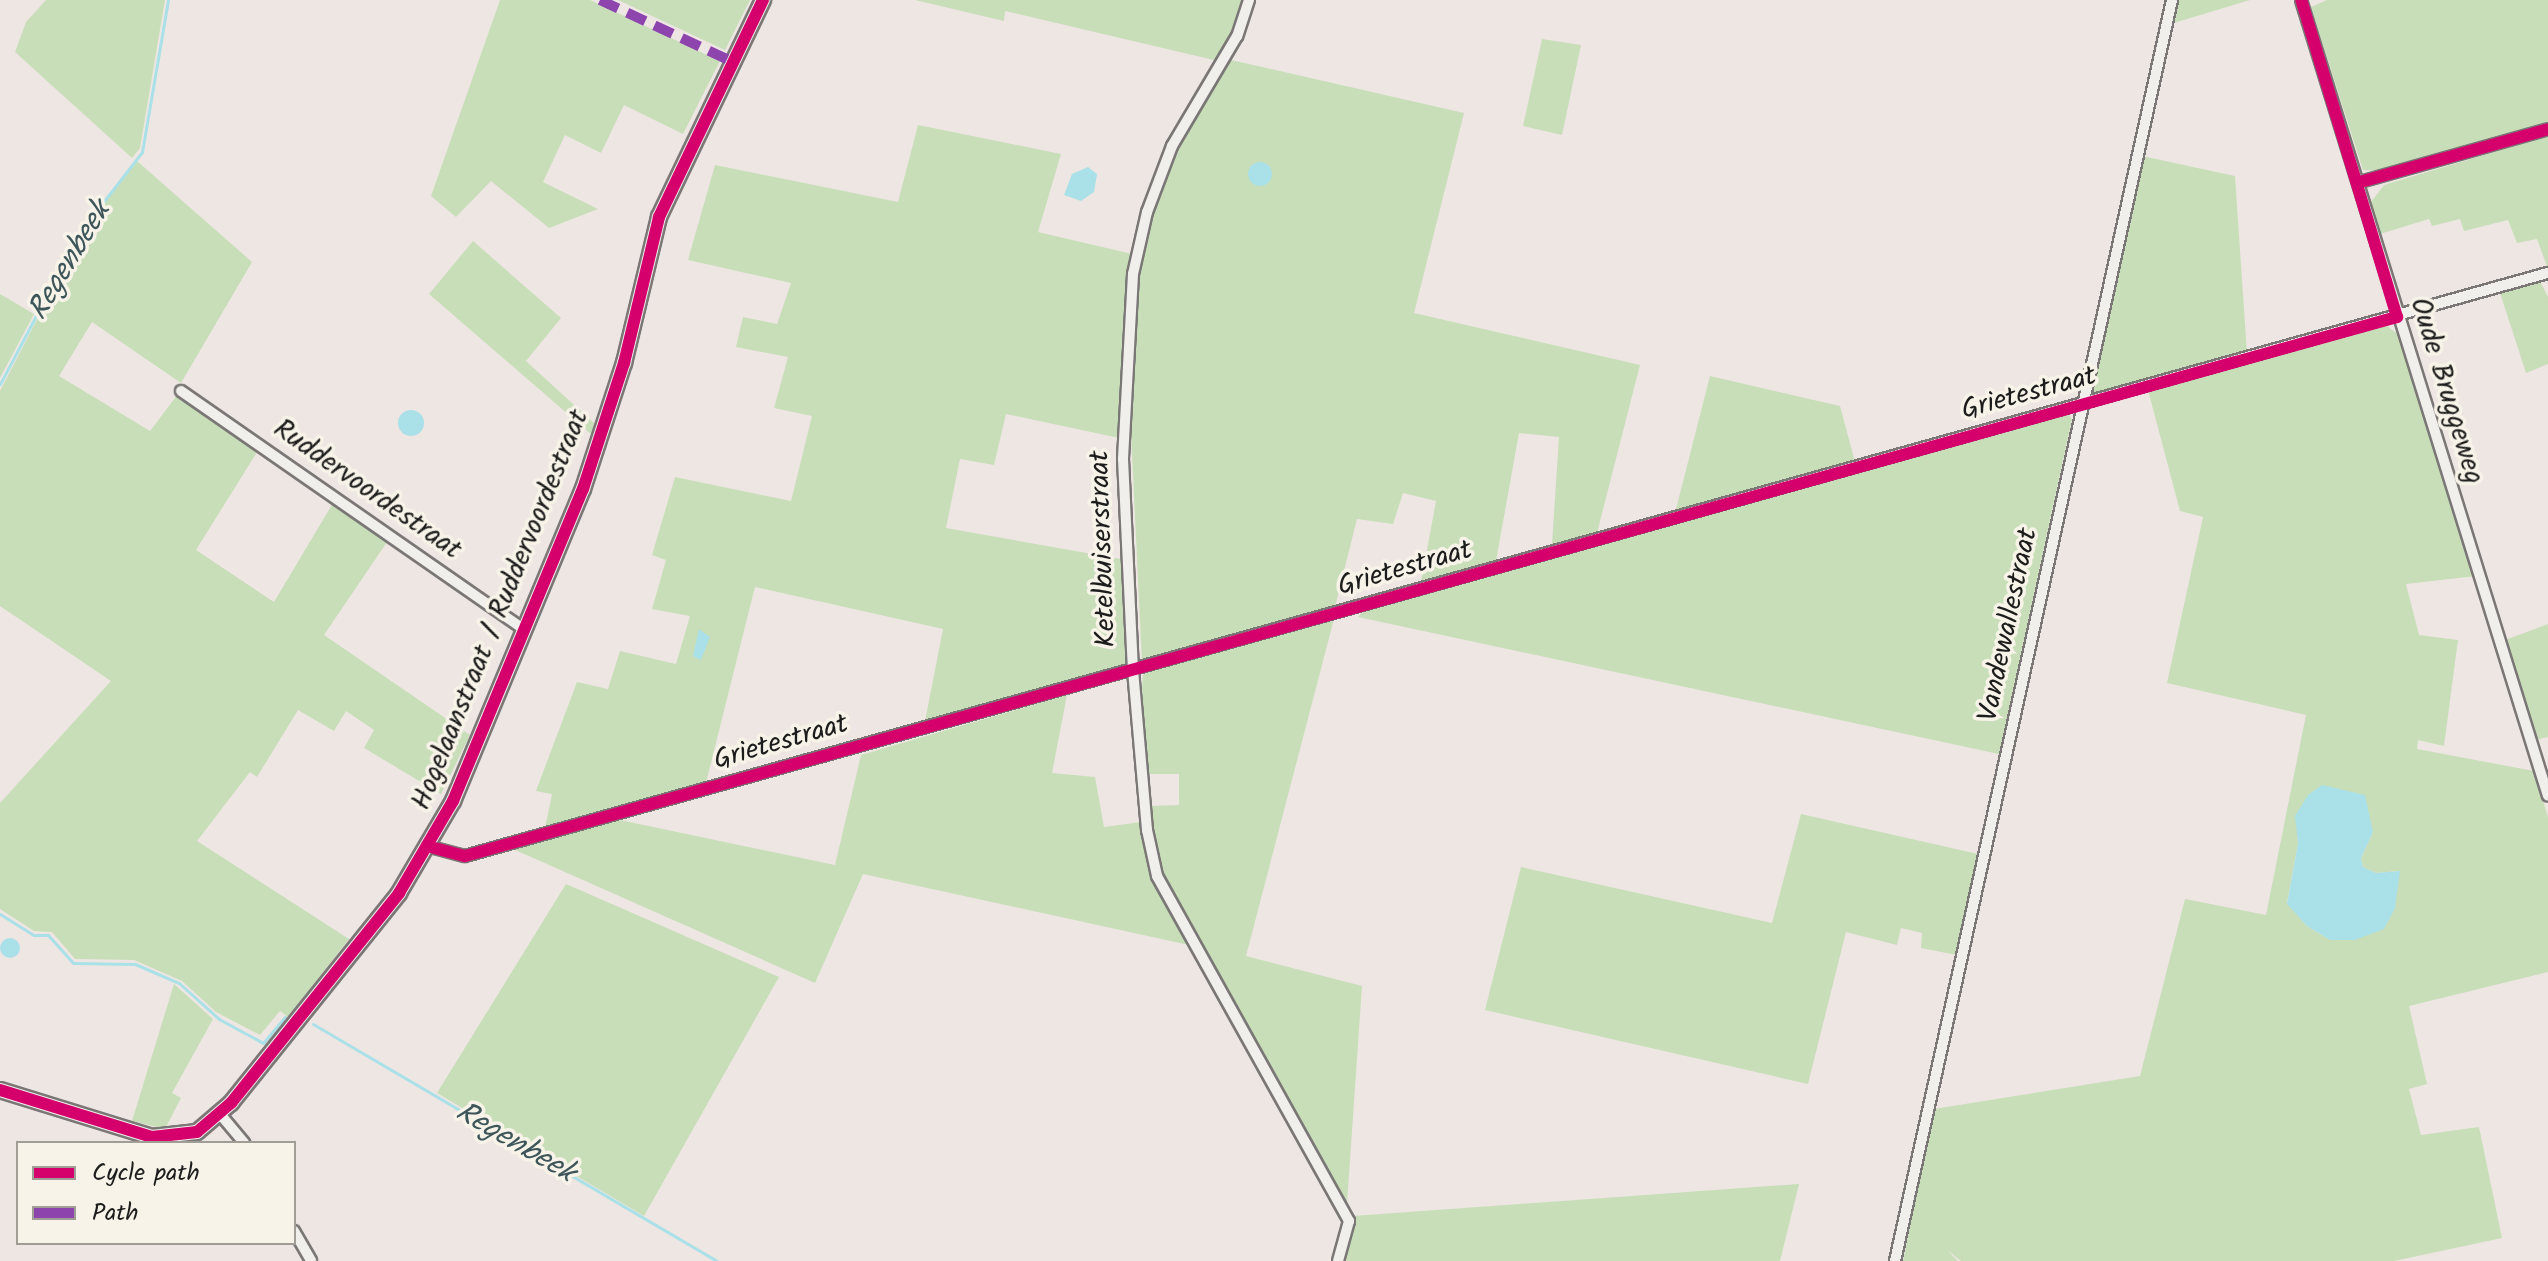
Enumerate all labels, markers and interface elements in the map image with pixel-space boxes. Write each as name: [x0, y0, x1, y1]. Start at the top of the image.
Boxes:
water label: Regenbeek: [21, 195, 119, 327]
street label: Oude Bruggeweg: [2402, 294, 2490, 488]
street label: Grietestraat: [1958, 360, 2100, 428]
street label: Hogelaanstraat / Ruddervoordestraat: [405, 405, 597, 815]
street label: Ruddervoordestraat: [267, 413, 467, 567]
street label: Ketelbuiserstraat: [1084, 450, 1124, 648]
street label: Vandewallestraat: [1972, 525, 2046, 725]
street label: Grietestraat: [1334, 534, 1476, 604]
street label: Grietestraat: [710, 708, 852, 778]
water label: Regenbeek: [449, 1095, 581, 1191]
legend: [16, 1141, 296, 1245]
text: Cycle path: [92, 1154, 200, 1193]
text: Path: [92, 1194, 138, 1233]

